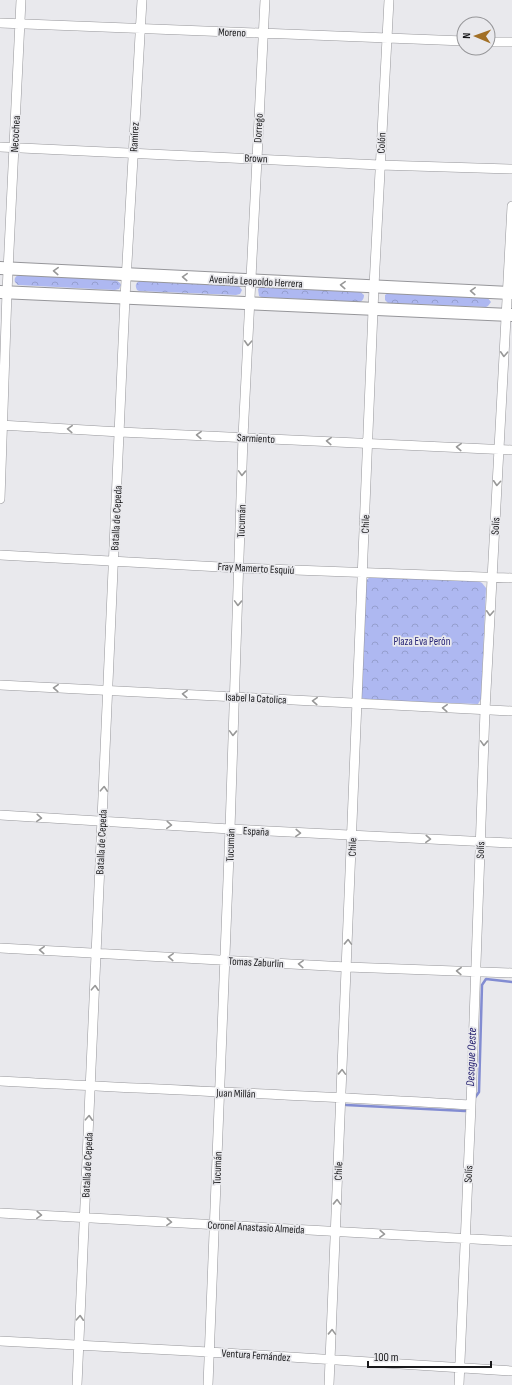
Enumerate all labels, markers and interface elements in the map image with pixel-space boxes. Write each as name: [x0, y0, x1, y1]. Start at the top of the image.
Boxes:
north arrow: [456, 16, 496, 56]
street label: Moreno: [218, 26, 247, 39]
text: N: [460, 32, 473, 39]
street label: Dorrego: [251, 113, 266, 143]
street label: Necochea: [8, 115, 23, 153]
street label: Ramírez: [127, 122, 142, 152]
street label: Colón: [374, 132, 389, 154]
street label: Brown: [244, 151, 268, 166]
one-way arrow: [53, 267, 59, 275]
one-way arrow: [182, 273, 188, 282]
street label: Avenida Leopoldo Herrera: [208, 273, 303, 290]
one-way arrow: [340, 281, 346, 289]
one-way arrow: [470, 287, 476, 295]
one-way arrow: [243, 340, 252, 346]
one-way arrow: [500, 351, 509, 357]
one-way arrow: [66, 425, 72, 433]
one-way arrow: [196, 431, 202, 440]
street label: Sarmiento: [237, 431, 276, 446]
one-way arrow: [326, 437, 332, 446]
one-way arrow: [456, 443, 462, 452]
one-way arrow: [238, 470, 246, 476]
one-way arrow: [493, 480, 502, 486]
street label: Batalla de Cepeda: [108, 485, 125, 551]
street label: Tucumán: [234, 504, 249, 538]
street label: Chile: [359, 515, 372, 534]
street label: Solís: [488, 517, 503, 535]
street label: Fray Mamerto Esquiú: [217, 560, 295, 577]
one-way arrow: [234, 600, 242, 606]
one-way arrow: [485, 610, 494, 616]
park label: Plaza Eva Perón: [394, 635, 451, 648]
one-way arrow: [53, 683, 59, 692]
one-way arrow: [182, 690, 188, 699]
street label: Isabel la Catolica: [225, 690, 287, 707]
one-way arrow: [312, 697, 318, 705]
one-way arrow: [442, 704, 448, 712]
one-way arrow: [229, 730, 238, 736]
one-way arrow: [480, 740, 488, 746]
one-way arrow: [99, 786, 108, 792]
street label: Batalla de Cepeda: [93, 809, 110, 875]
one-way arrow: [36, 813, 42, 822]
one-way arrow: [166, 821, 172, 830]
street label: España: [243, 824, 269, 839]
street label: Tucumán: [223, 828, 238, 862]
one-way arrow: [295, 828, 301, 837]
one-way arrow: [425, 835, 431, 843]
street label: Chile: [346, 838, 359, 857]
street label: Solís: [474, 841, 487, 859]
one-way arrow: [343, 939, 352, 945]
one-way arrow: [39, 946, 45, 954]
one-way arrow: [168, 952, 174, 961]
street label: Tomas Zaburlin: [228, 955, 284, 970]
one-way arrow: [298, 960, 304, 969]
one-way arrow: [456, 966, 462, 975]
one-way arrow: [90, 985, 99, 991]
water label: Desague Oeste: [463, 1027, 480, 1087]
one-way arrow: [338, 1069, 347, 1075]
street label: Juan Millán: [215, 1086, 256, 1101]
one-way arrow: [85, 1115, 93, 1121]
street label: Batalla de Cepeda: [79, 1132, 96, 1198]
street label: Tucumán: [210, 1151, 225, 1185]
street label: Chile: [332, 1162, 345, 1181]
street label: Solís: [462, 1165, 475, 1183]
one-way arrow: [333, 1199, 341, 1205]
one-way arrow: [36, 1211, 42, 1220]
one-way arrow: [166, 1218, 172, 1227]
street label: Coronel Anastasio Almeida: [207, 1218, 305, 1237]
one-way arrow: [379, 1229, 385, 1238]
one-way arrow: [76, 1315, 84, 1321]
one-way arrow: [327, 1329, 336, 1335]
scale bar: [368, 1343, 491, 1369]
street label: Ventura Fernández: [221, 1347, 291, 1364]
text: 100 m: [374, 1350, 399, 1365]

